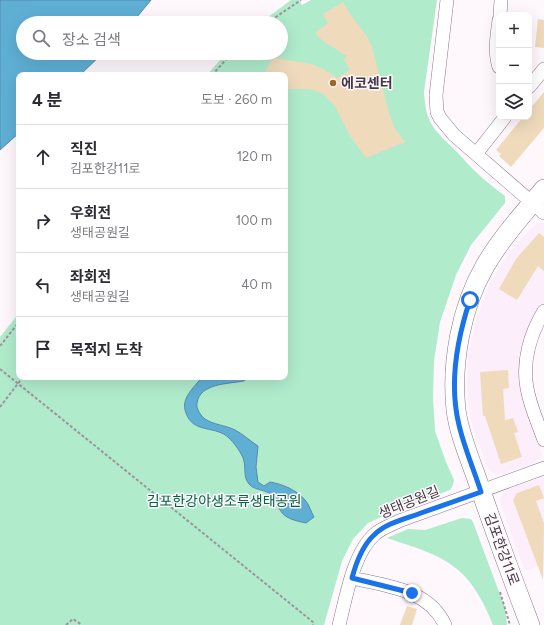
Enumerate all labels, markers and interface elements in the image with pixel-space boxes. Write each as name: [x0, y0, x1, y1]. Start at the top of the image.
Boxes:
map controls: [496, 12, 532, 120]
button: +: [496, 12, 532, 48]
search box: [16, 16, 288, 60]
icon: search: [30, 27, 52, 49]
text: 장소 검색: [62, 31, 121, 49]
button: −: [496, 48, 532, 84]
place label: 에코센터: [341, 75, 393, 92]
marker: 에코센터: [328, 78, 338, 88]
button: layers: [496, 84, 532, 120]
text: 4 분: [32, 90, 62, 110]
text: 도보 · 260 m: [201, 92, 272, 107]
text: 직진: [70, 140, 98, 158]
icon: ahead: [32, 146, 54, 168]
text: 120 m: [237, 149, 272, 164]
text: 김포한강11로: [70, 161, 141, 176]
text: 우회전: [70, 204, 111, 222]
icon: right: [32, 210, 54, 232]
text: 100 m: [236, 213, 272, 228]
text: 생태공원길: [70, 225, 130, 240]
text: 좌회전: [70, 268, 111, 286]
icon: left: [32, 274, 54, 296]
text: 40 m: [241, 277, 272, 292]
text: 생태공원길: [70, 289, 130, 304]
route start: [461, 291, 479, 309]
icon: arrive: [32, 338, 54, 360]
text: 목적지 도착: [70, 341, 143, 359]
street label: 생태공원길: [376, 483, 442, 522]
park label: 김포한강야생조류생태공원: [147, 493, 301, 510]
street label: 김포한강11로: [481, 511, 523, 588]
route end: [403, 584, 421, 602]

